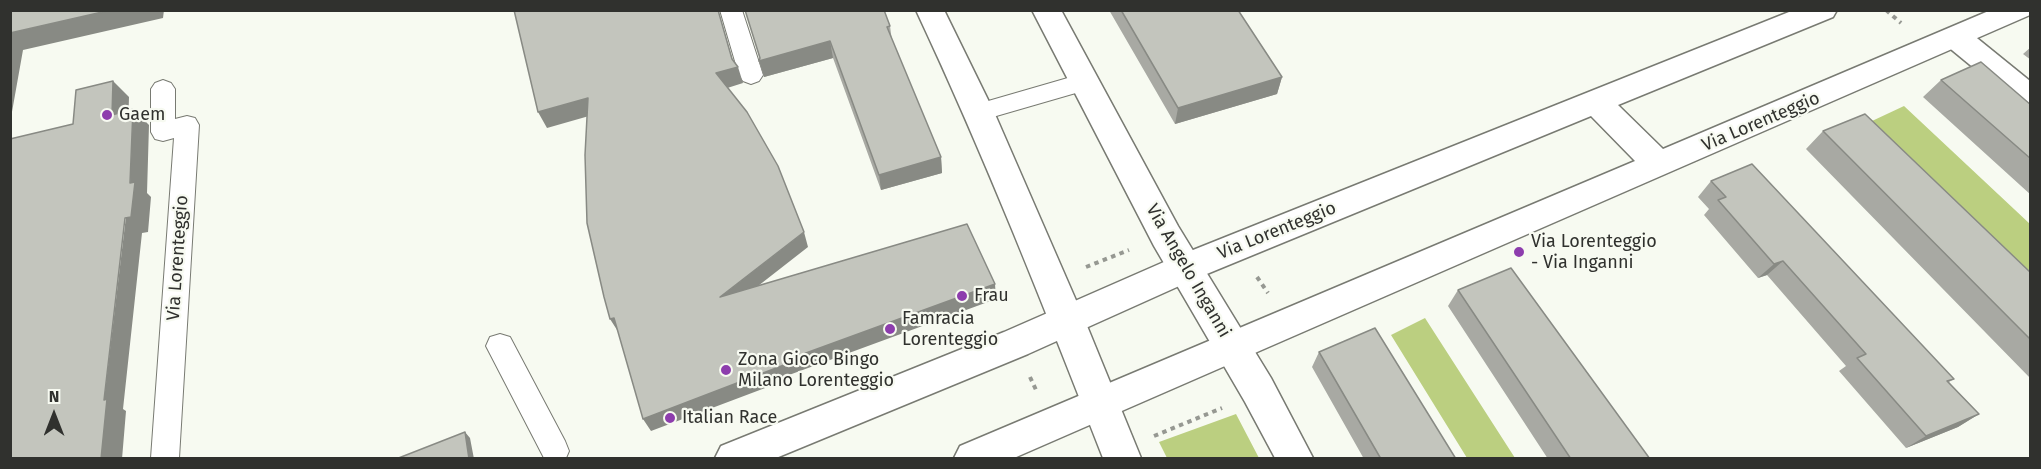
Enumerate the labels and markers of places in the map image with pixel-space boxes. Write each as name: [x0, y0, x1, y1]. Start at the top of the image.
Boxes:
place label: Gaem: [119, 104, 165, 126]
marker: Gaem: [100, 108, 114, 122]
place label: Via Lorenteggio - Via Inganni: [1531, 231, 1657, 274]
marker: Via Lorenteggio - Via Inganni: [1512, 245, 1526, 259]
place label: Frau: [974, 285, 1009, 307]
marker: Frau: [955, 289, 969, 303]
place label: Famracia Lorenteggio: [902, 308, 998, 350]
marker: Famracia Lorenteggio: [883, 322, 897, 336]
place label: Zona Gioco Bingo Milano Lorenteggio: [738, 349, 894, 392]
marker: Zona Gioco Bingo Milano Lorenteggio: [719, 363, 733, 377]
place label: Italian Race: [682, 407, 777, 429]
marker: Italian Race: [663, 411, 677, 425]

